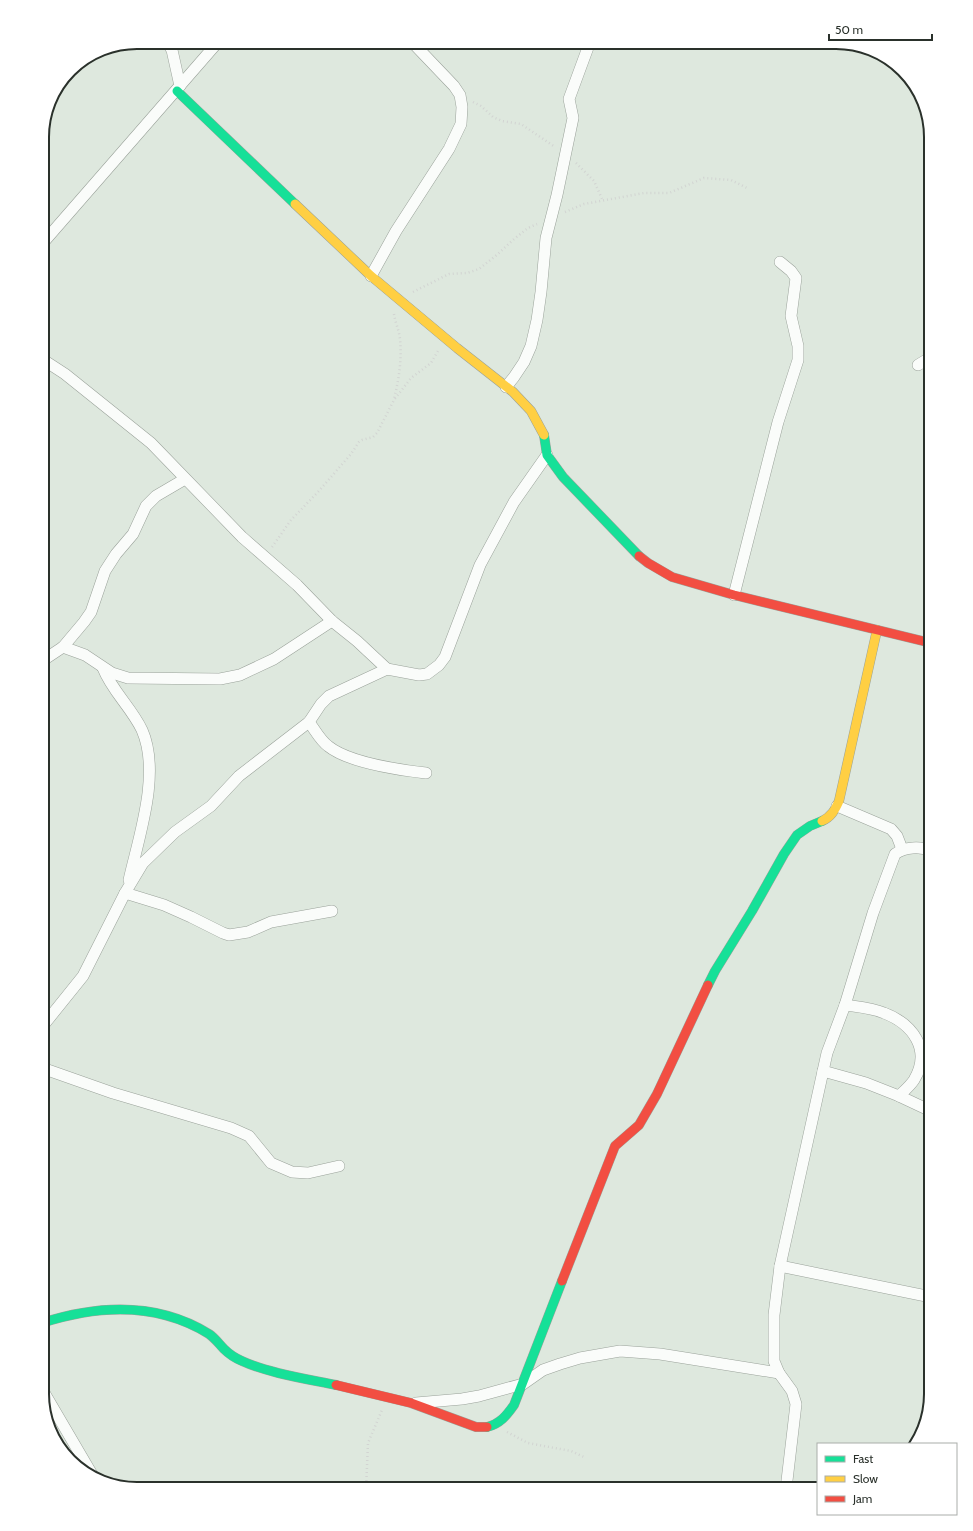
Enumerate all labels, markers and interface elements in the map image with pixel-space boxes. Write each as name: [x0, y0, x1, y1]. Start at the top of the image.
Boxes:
scale bar: [829, 16, 932, 42]
text: 50 m: [835, 22, 863, 37]
legend: [817, 1443, 957, 1515]
text: Fast: [853, 1451, 873, 1466]
text: Slow: [853, 1471, 878, 1486]
text: Jam: [852, 1491, 872, 1506]

